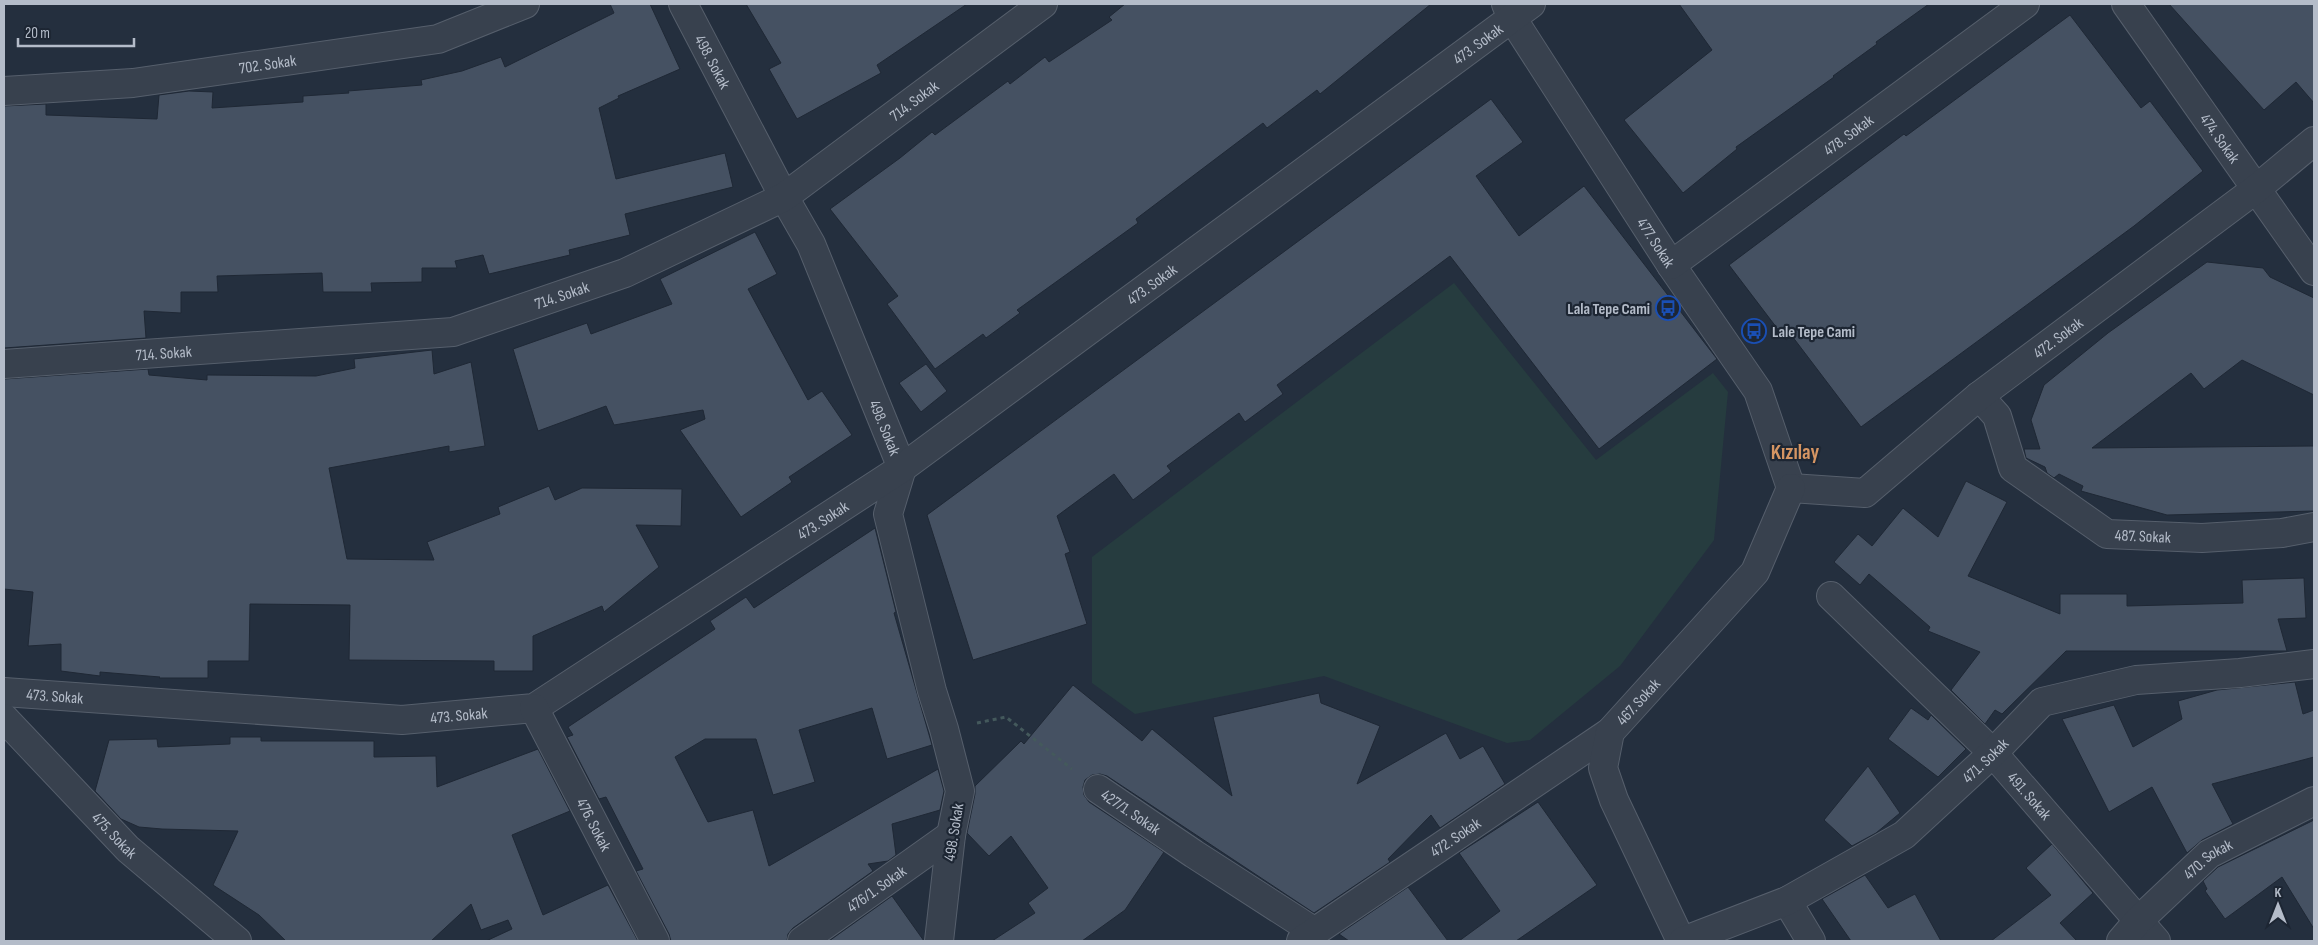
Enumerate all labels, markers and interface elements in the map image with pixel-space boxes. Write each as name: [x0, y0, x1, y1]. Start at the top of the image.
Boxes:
scale bar: [18, 15, 134, 47]
street label: 473. Sokak: [1450, 20, 1507, 69]
text: 20 m: [25, 24, 50, 43]
street label: 498. Sokak: [690, 32, 734, 93]
street label: 702. Sokak: [238, 52, 297, 79]
street label: 714. Sokak: [886, 77, 943, 126]
street label: 474. Sokak: [2195, 110, 2243, 167]
street label: 478. Sokak: [1820, 111, 1878, 160]
street label: 477. Sokak: [1632, 215, 1678, 272]
street label: 473. Sokak: [1124, 260, 1181, 310]
street label: 714. Sokak: [532, 278, 592, 314]
bus stop icon: Lala Tepe Cami: [1655, 295, 1681, 321]
place label: Lala Tepe Cami: [1567, 300, 1650, 319]
street label: 472. Sokak: [2030, 314, 2087, 363]
bus stop icon: Lale Tepe Cami: [1741, 318, 1767, 344]
place label: Lale Tepe Cami: [1772, 323, 1855, 342]
street label: 714. Sokak: [135, 343, 192, 366]
street label: 498. Sokak: [864, 397, 904, 459]
district label: Kızılay: [1771, 440, 1819, 465]
street label: 473. Sokak: [794, 498, 852, 545]
street label: 487. Sokak: [2114, 526, 2171, 548]
street label: 467. Sokak: [1613, 675, 1665, 730]
street label: 473. Sokak: [26, 686, 84, 709]
street label: 473. Sokak: [430, 704, 488, 728]
street label: 471. Sokak: [1959, 735, 2013, 788]
street label: 491. Sokak: [2003, 769, 2055, 825]
street label: 427/1. Sokak: [1097, 786, 1164, 840]
street label: 476. Sokak: [571, 795, 615, 855]
street label: 498. Sokak: [941, 802, 968, 862]
street label: 475. Sokak: [87, 809, 140, 863]
street label: 472. Sokak: [1427, 814, 1485, 862]
street label: 470. Sokak: [2180, 836, 2236, 884]
street label: 476/1. Sokak: [844, 862, 910, 917]
north arrow: [2253, 880, 2303, 930]
text: K: [2275, 884, 2282, 901]

